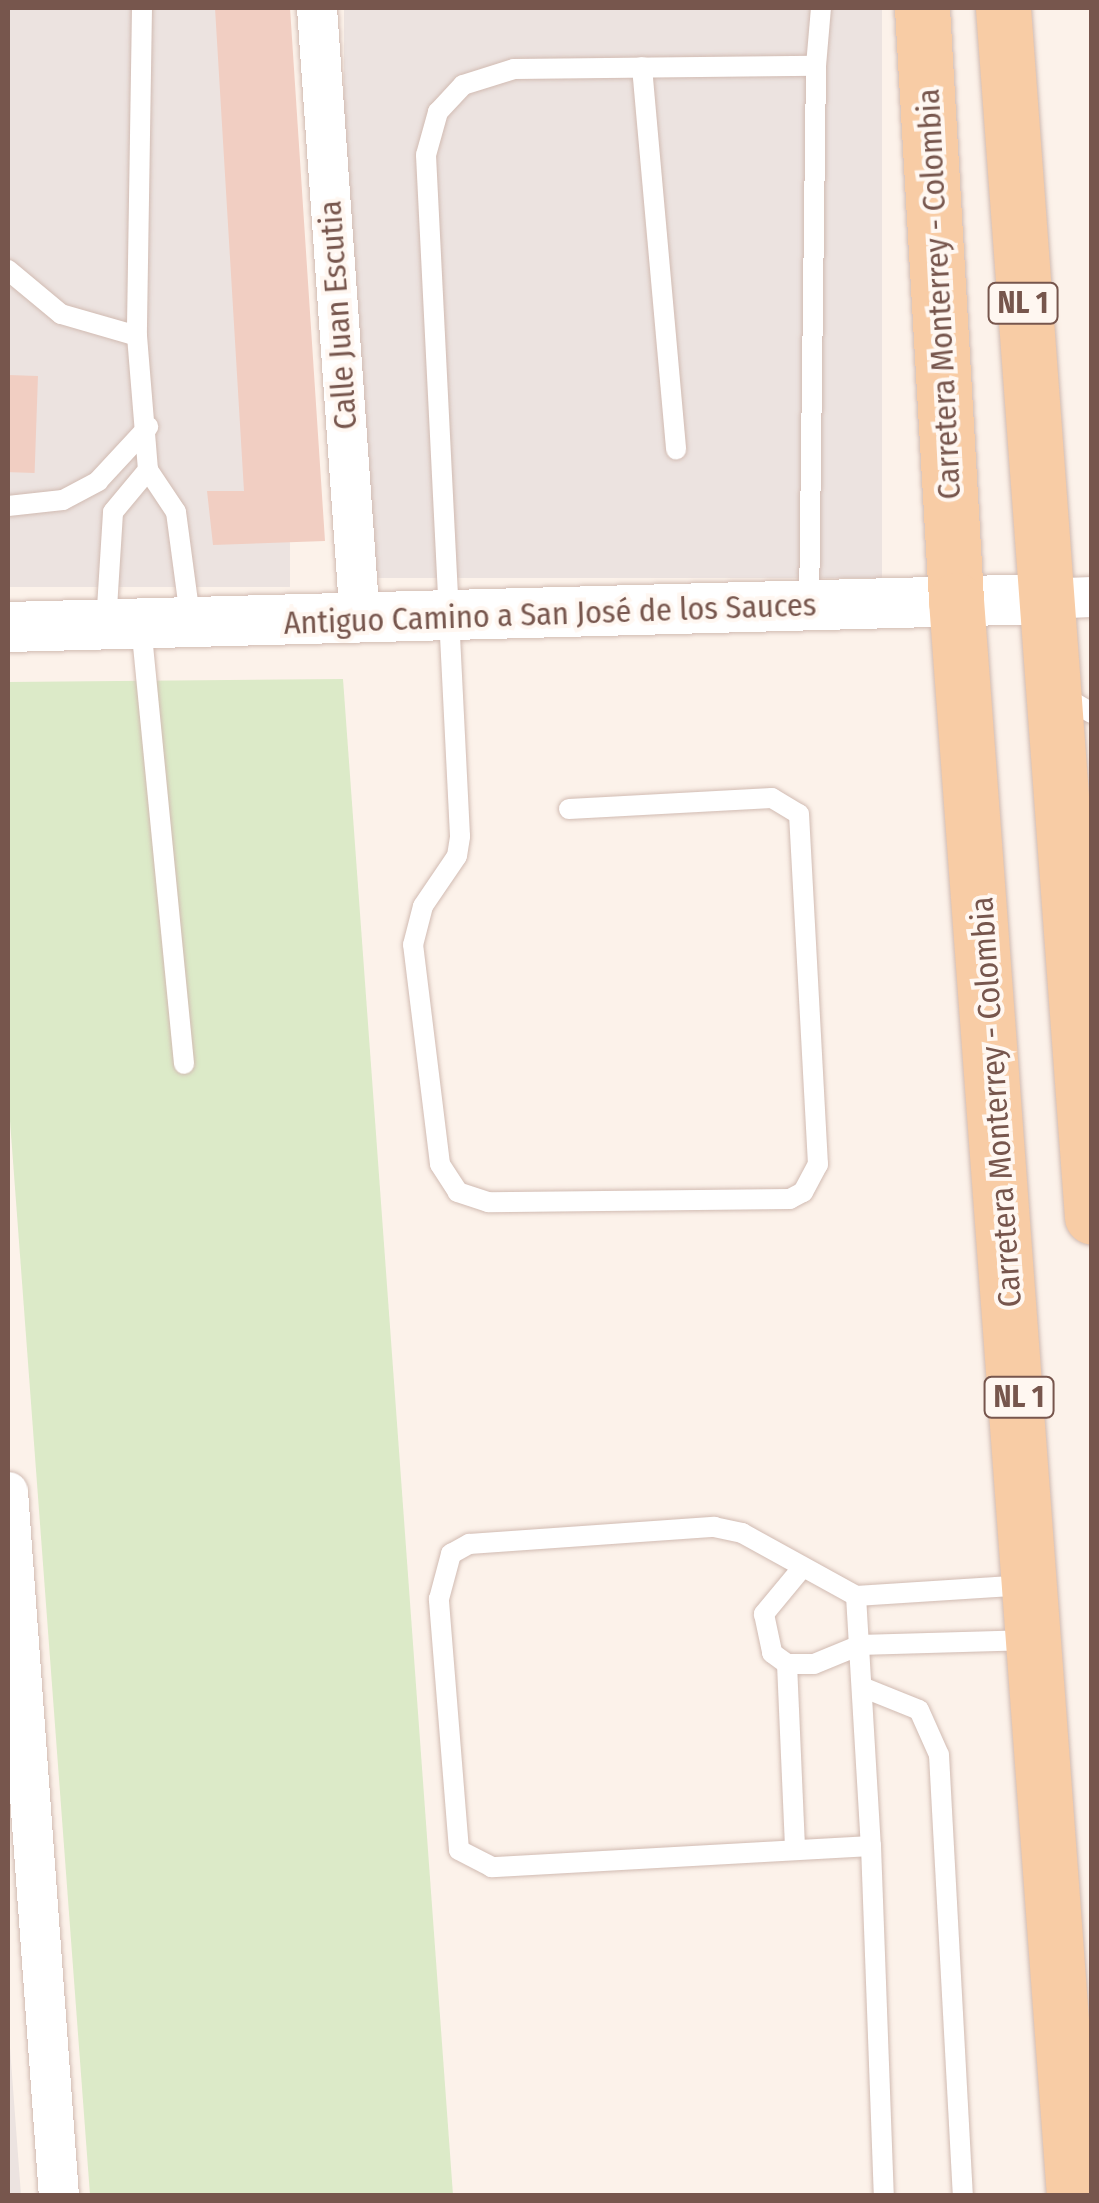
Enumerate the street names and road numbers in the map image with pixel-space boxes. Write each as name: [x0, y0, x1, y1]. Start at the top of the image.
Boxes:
street label: Carretera Monterrey - Colombia: [909, 88, 969, 500]
street label: Calle Juan Escutia: [311, 199, 365, 431]
road number: NL 1: [986, 278, 1060, 328]
street label: Antiguo Camino a San José de los Sauces: [283, 586, 817, 642]
street label: Carretera Monterrey - Colombia: [962, 895, 1030, 1309]
road number: NL 1: [982, 1372, 1056, 1422]

